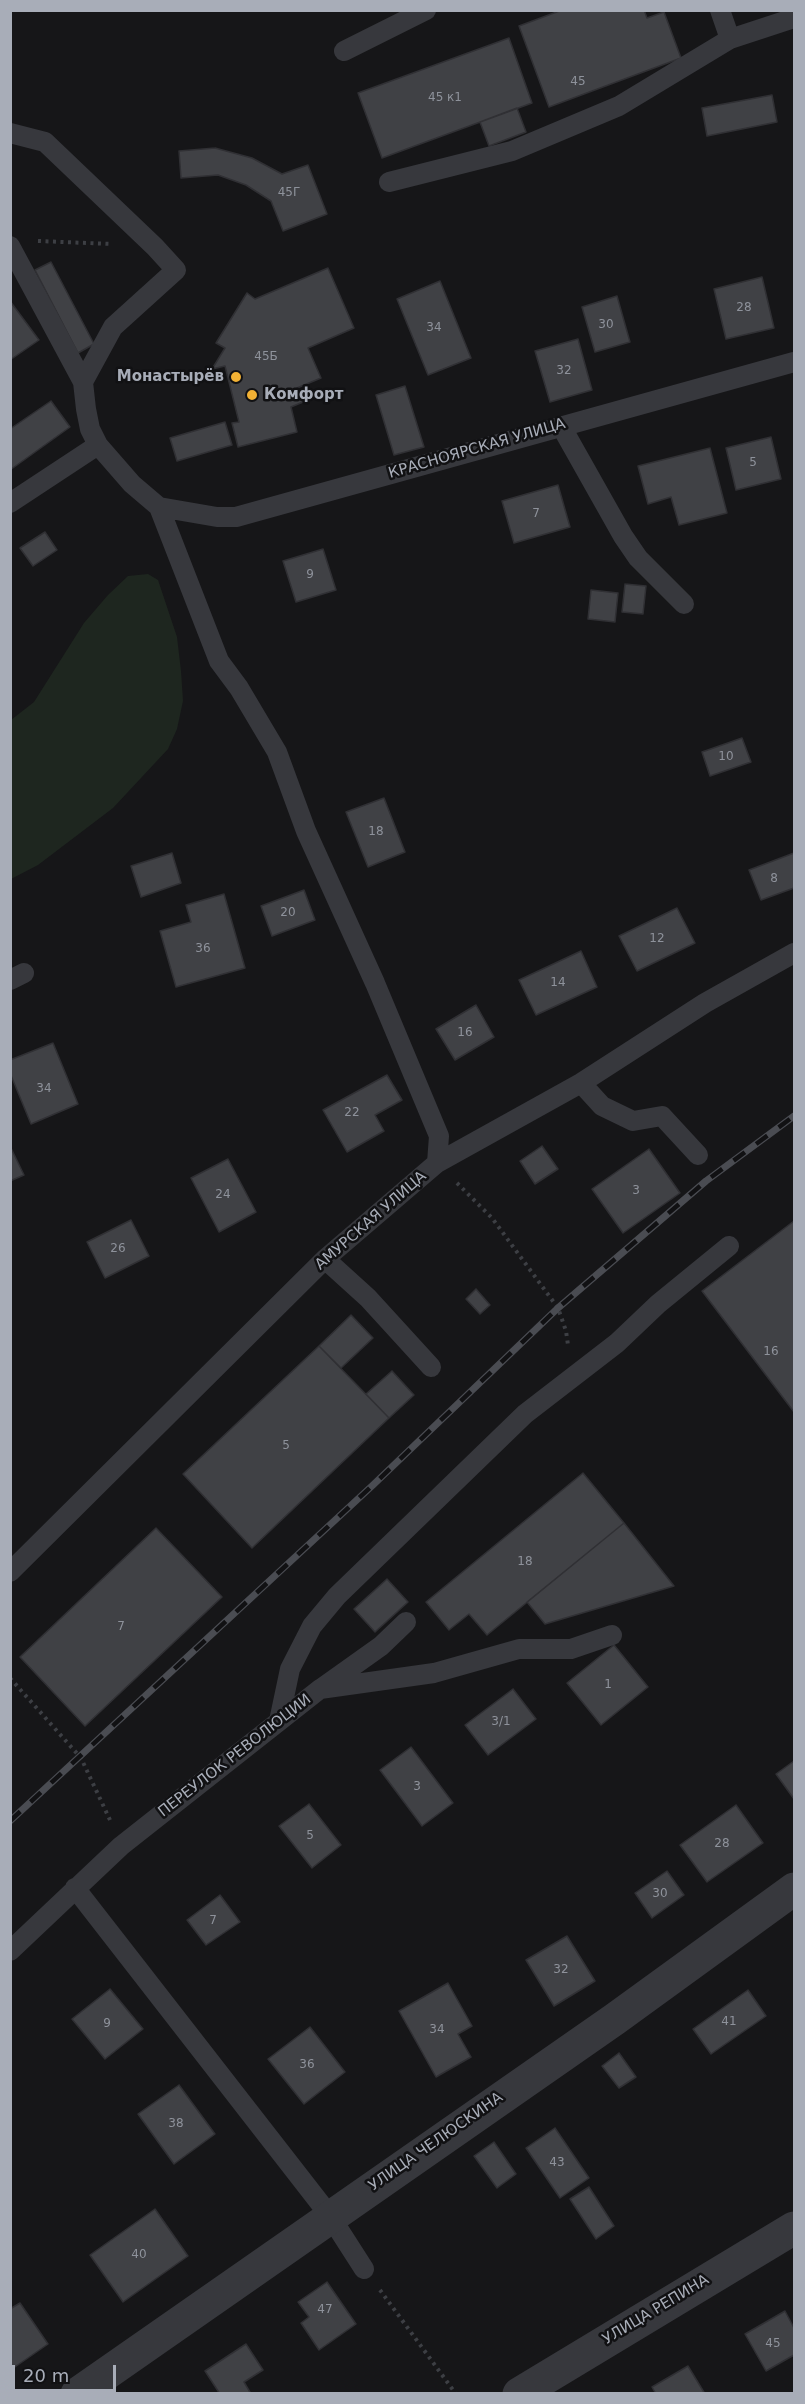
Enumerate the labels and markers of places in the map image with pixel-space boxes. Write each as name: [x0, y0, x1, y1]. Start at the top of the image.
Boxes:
place label: Монастырёв: [117, 368, 224, 386]
marker: Монастырёв: [229, 370, 243, 384]
place label: Комфорт: [264, 386, 343, 404]
marker: Комфорт: [245, 388, 259, 402]

